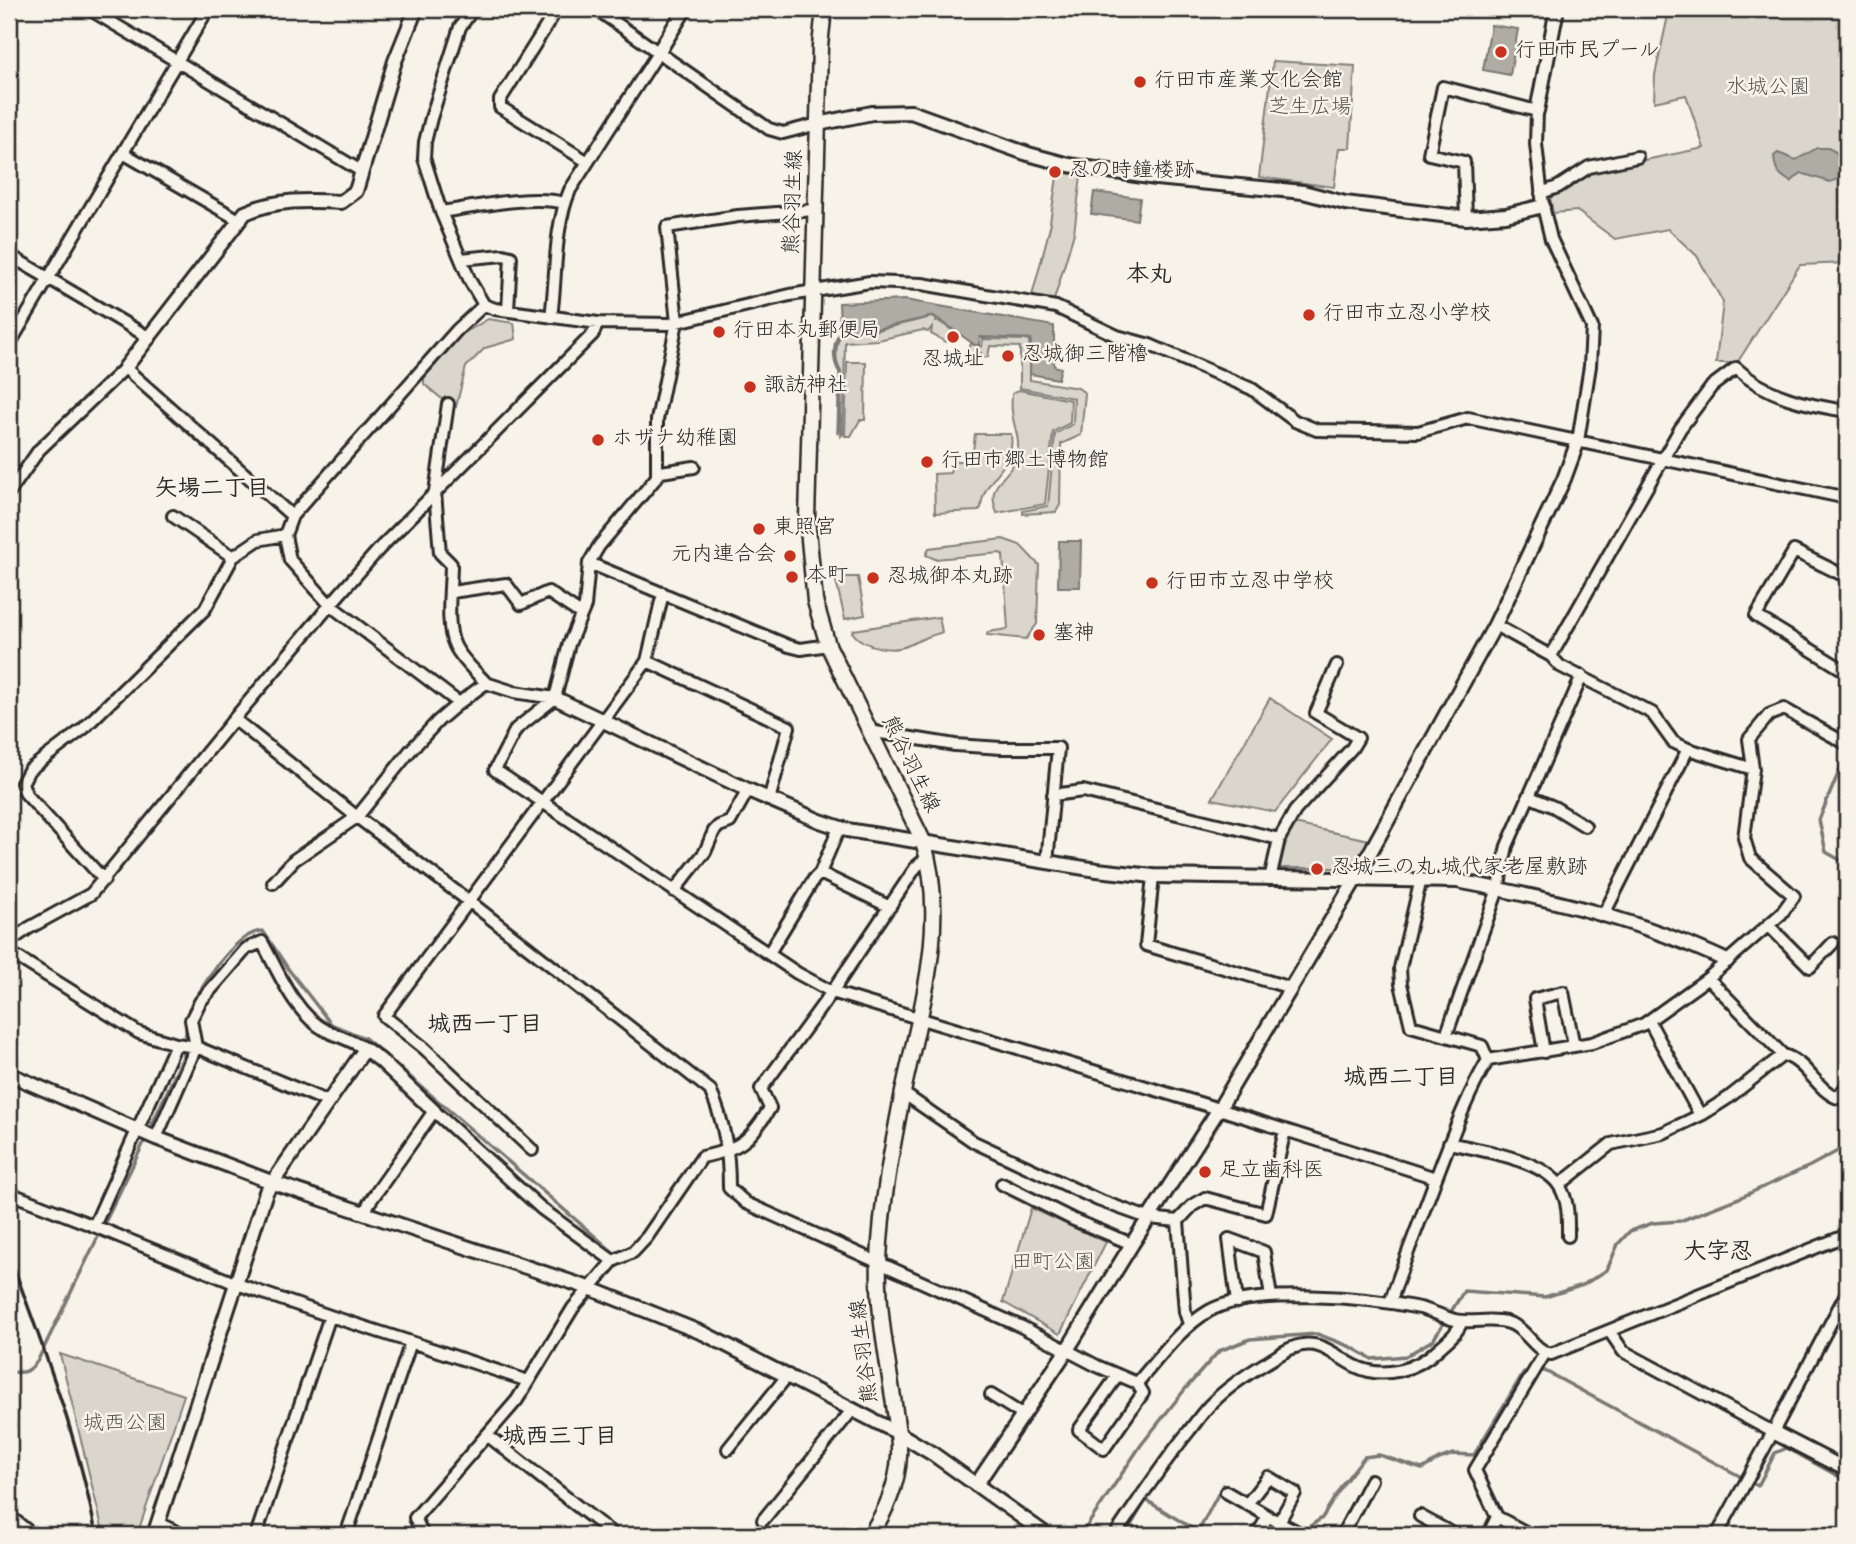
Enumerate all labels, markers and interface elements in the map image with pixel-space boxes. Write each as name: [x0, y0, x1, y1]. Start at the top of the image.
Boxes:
place label: 行田市民プール: [1515, 37, 1659, 67]
marker: 行田市民プール: [1493, 44, 1509, 60]
place label: 行田市産業文化会館: [1154, 67, 1343, 97]
marker: 行田市産業文化会館: [1132, 74, 1148, 90]
park label: 水城公園: [1726, 74, 1810, 104]
park label: 芝生広場: [1268, 94, 1352, 124]
street label: 熊谷羽生線: [778, 149, 812, 255]
place label: 忍の時鐘楼跡: [1069, 157, 1195, 187]
marker: 忍の時鐘楼跡: [1047, 164, 1063, 180]
district label: 本丸: [1126, 260, 1172, 293]
place label: 行田市立忍小学校: [1323, 300, 1491, 330]
marker: 行田市立忍小学校: [1301, 307, 1317, 323]
place label: 行田本丸郵便局: [733, 317, 880, 347]
marker: 行田本丸郵便局: [711, 324, 727, 340]
marker: 忍城址: [945, 329, 961, 345]
place label: 忍城御三階櫓: [1022, 341, 1148, 371]
place label: 忍城址: [922, 346, 985, 376]
marker: 忍城御三階櫓: [1000, 348, 1016, 364]
place label: 諏訪神社: [764, 372, 848, 402]
marker: 諏訪神社: [742, 379, 758, 395]
place label: ホザナ幼稚園: [612, 425, 738, 455]
marker: ホザナ幼稚園: [590, 432, 606, 448]
place label: 行田市郷土博物館: [941, 447, 1109, 477]
marker: 行田市郷土博物館: [919, 454, 935, 470]
district label: 矢場二丁目: [155, 474, 270, 507]
place label: 東照宮: [773, 514, 836, 544]
marker: 東照宮: [751, 521, 767, 537]
place label: 元内連合会: [671, 541, 776, 571]
marker: 元内連合会: [782, 548, 798, 564]
place label: 本町: [806, 562, 848, 592]
place label: 忍城御本丸跡: [887, 563, 1013, 593]
place label: 行田市立忍中学校: [1166, 568, 1334, 598]
marker: 本町: [784, 569, 800, 585]
marker: 忍城御本丸跡: [865, 570, 881, 586]
marker: 行田市立忍中学校: [1144, 575, 1160, 591]
place label: 塞神: [1053, 620, 1095, 650]
marker: 塞神: [1031, 627, 1047, 643]
street label: 熊谷羽生線: [873, 711, 945, 819]
place label: 忍城三の丸 城代家老屋敷跡: [1331, 854, 1588, 884]
marker: 忍城三の丸 城代家老屋敷跡: [1309, 861, 1325, 877]
district label: 城西一丁目: [428, 1010, 543, 1043]
district label: 城西二丁目: [1344, 1063, 1459, 1096]
place label: 足立歯科医: [1219, 1157, 1324, 1187]
marker: 足立歯科医: [1197, 1164, 1213, 1180]
district label: 大字忍: [1684, 1237, 1753, 1270]
park label: 田町公園: [1011, 1249, 1095, 1279]
street label: 熊谷羽生線: [845, 1297, 887, 1405]
park label: 城西公園: [83, 1410, 167, 1440]
district label: 城西三丁目: [503, 1422, 618, 1455]

